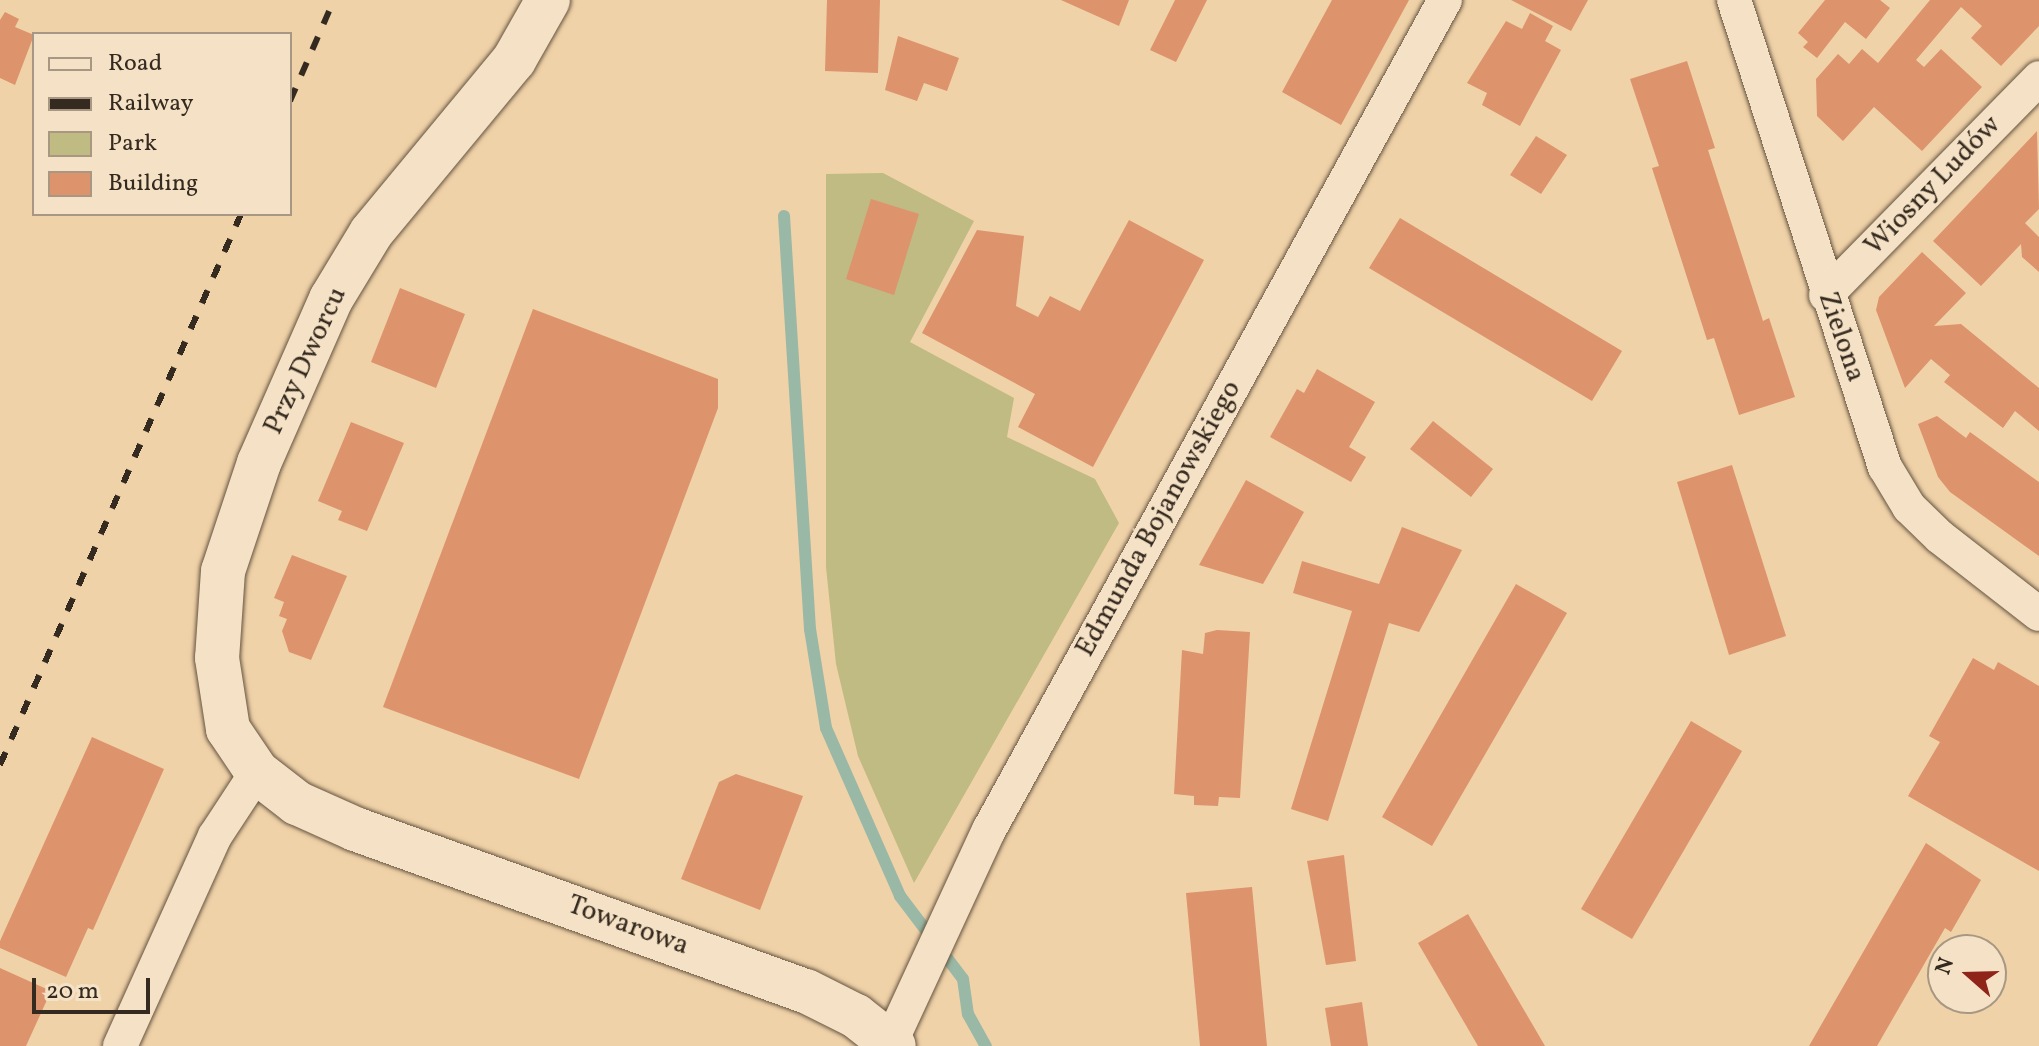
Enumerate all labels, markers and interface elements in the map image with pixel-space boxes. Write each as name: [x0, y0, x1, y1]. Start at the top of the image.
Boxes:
legend: [32, 32, 292, 216]
text: Road: [108, 47, 162, 81]
text: Railway: [108, 87, 194, 121]
street label: Wiosny Ludów: [1858, 109, 2008, 263]
text: Park: [108, 127, 157, 161]
text: Building: [108, 167, 198, 201]
street label: Przy Dworcu: [257, 282, 355, 440]
street label: Zielona: [1810, 287, 1872, 387]
street label: Edmunda Bojanowskiego: [1069, 375, 1249, 663]
street label: Towarowa: [563, 889, 693, 963]
north arrow: [1927, 934, 2007, 1014]
text: N: [1929, 954, 1963, 979]
scale bar: [36, 962, 154, 1012]
text: 20 m: [46, 975, 99, 1009]

